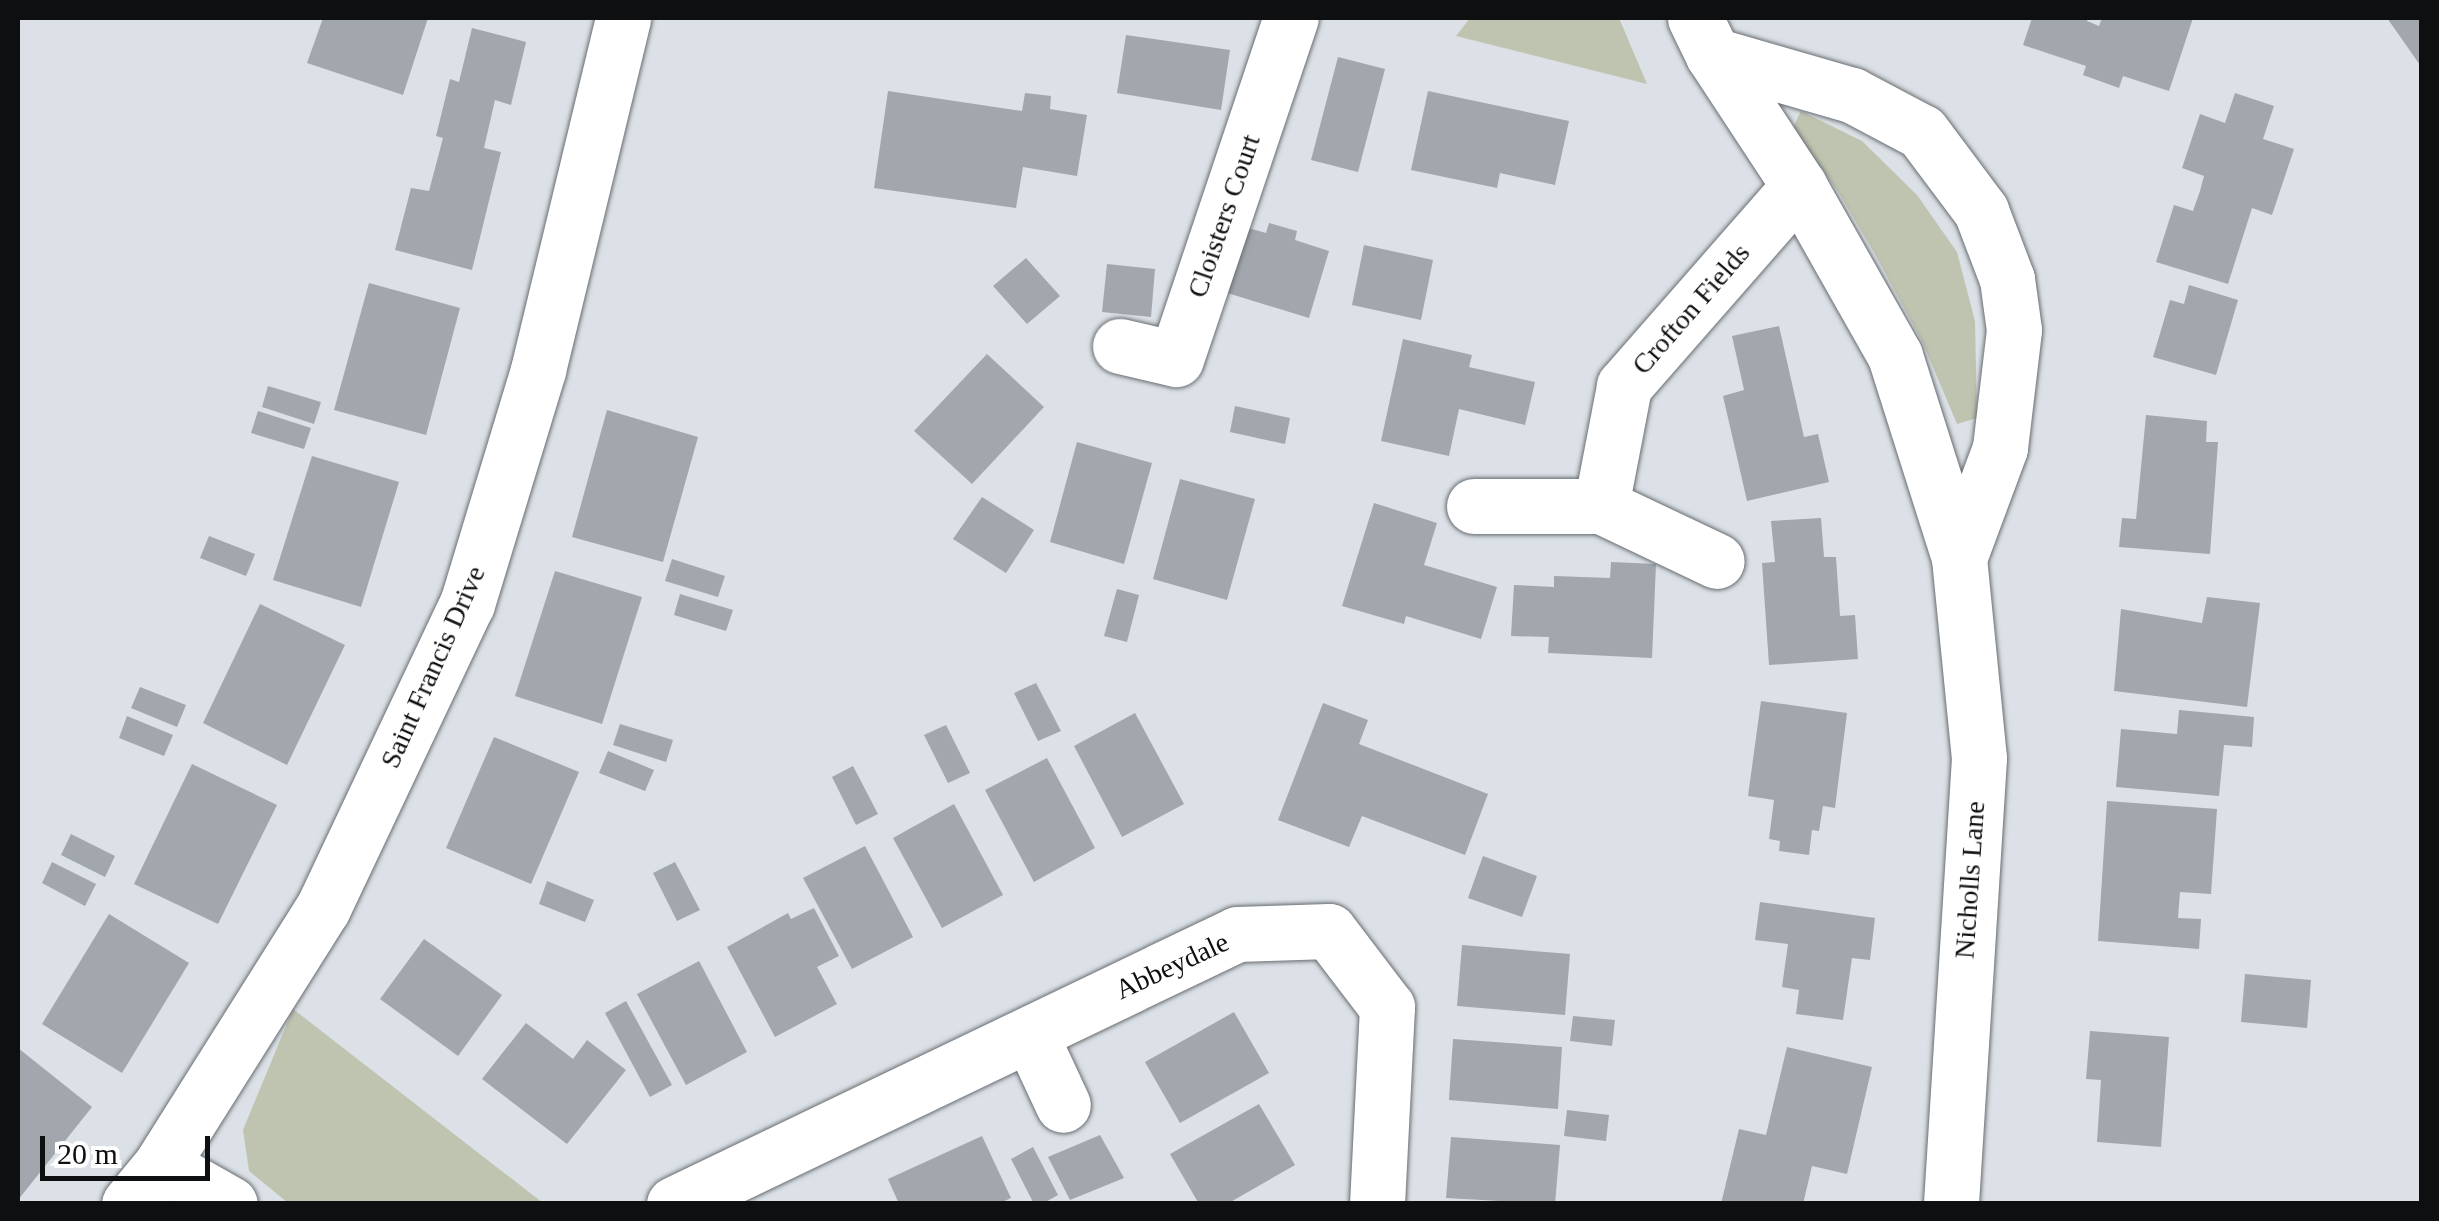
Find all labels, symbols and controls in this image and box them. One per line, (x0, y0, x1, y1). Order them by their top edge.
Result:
street label: Cloisters Court (1180, 130, 1268, 302)
street label: Crofton Fields (1625, 237, 1757, 381)
street label: Saint Francis Drive (373, 561, 493, 773)
street label: Nicholls Lane (1948, 800, 1992, 960)
street label: Abbeydale (1110, 925, 1234, 1007)
scale bar (45, 1116, 215, 1178)
text: 20 m (57, 1137, 118, 1170)

